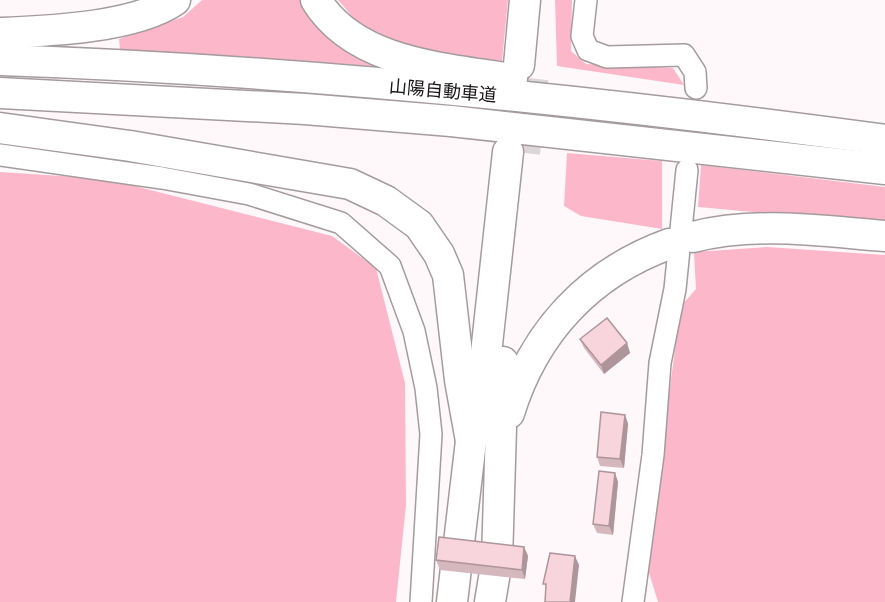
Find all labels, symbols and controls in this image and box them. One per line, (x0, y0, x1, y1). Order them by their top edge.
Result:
street label: 山陽自動車道 (388, 74, 498, 106)

